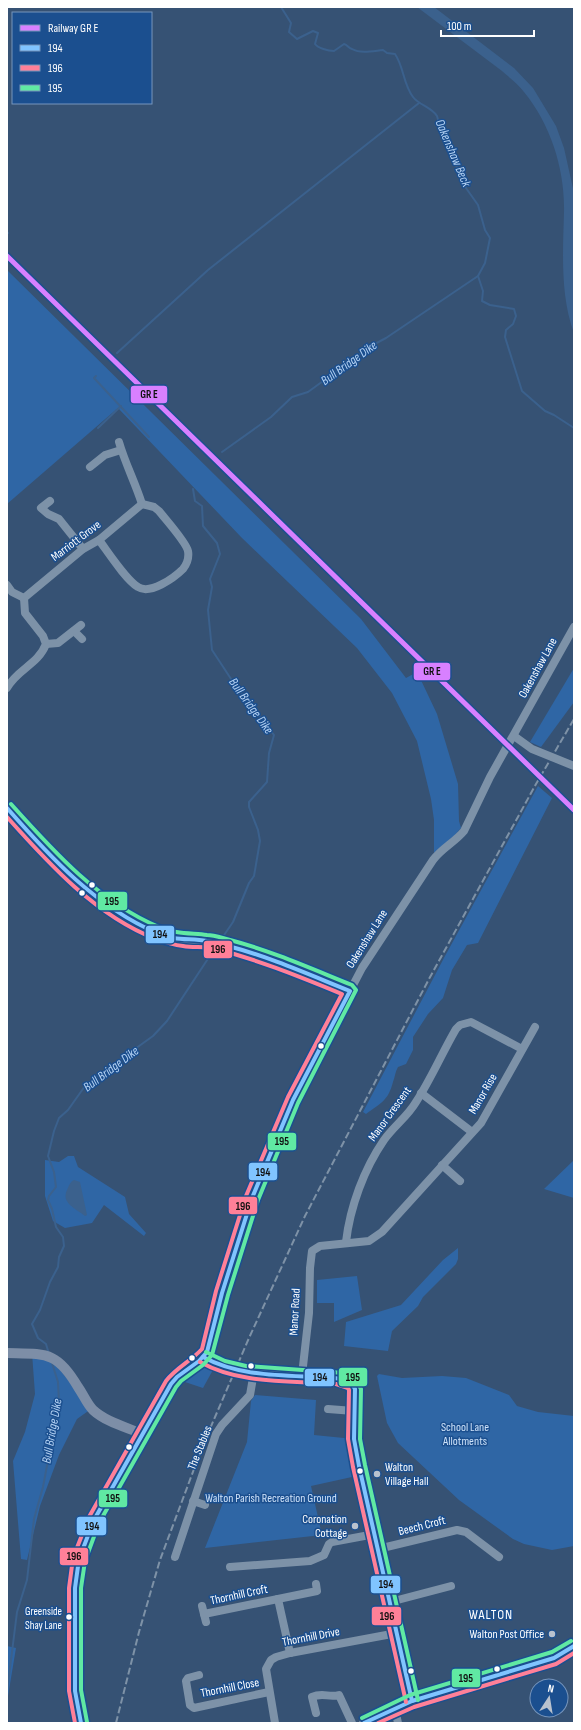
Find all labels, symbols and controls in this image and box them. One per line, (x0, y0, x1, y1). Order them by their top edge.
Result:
legend (12, 12, 152, 104)
scale bar (441, 12, 534, 38)
text: 100 m (447, 19, 472, 34)
text: Railway GR E (48, 21, 99, 36)
text: 194 (48, 41, 63, 56)
text: 196 (48, 61, 63, 76)
text: 195 (48, 81, 63, 96)
water label: Oakenshaw Beck (432, 117, 475, 190)
water label: Bull Bridge Dike (318, 337, 380, 389)
line badge: GR E (130, 385, 168, 404)
text: GR E (140, 388, 158, 401)
street label: Marriott Grove (48, 517, 104, 565)
street label: Oakenshaw Lane (515, 635, 561, 701)
line badge: GR E (413, 662, 451, 681)
text: GR E (423, 665, 441, 678)
water label: Bull Bridge Dike (225, 675, 277, 737)
unlabelled marker (87, 880, 97, 890)
unlabelled marker (77, 888, 87, 898)
line badge: 195 (97, 891, 128, 911)
text: 195 (105, 895, 119, 908)
street label: Oakenshaw Lane (343, 907, 391, 971)
line badge: 194 (145, 925, 175, 944)
text: 194 (153, 928, 167, 941)
line badge: 196 (203, 940, 233, 959)
text: 196 (211, 943, 225, 956)
unlabelled marker (316, 1041, 326, 1051)
water label: Bull Bridge Dike (80, 1043, 142, 1095)
street label: Manor Rise (465, 1071, 501, 1117)
street label: Manor Crescent (365, 1084, 415, 1144)
line badge: 195 (267, 1132, 297, 1151)
text: 195 (275, 1135, 289, 1148)
line badge: 194 (248, 1162, 278, 1181)
text: 194 (256, 1166, 270, 1179)
line badge: 196 (228, 1196, 258, 1215)
text: 196 (236, 1200, 250, 1213)
street label: Manor Road (286, 1288, 304, 1336)
unlabelled marker (187, 1353, 197, 1363)
unlabelled marker (246, 1361, 256, 1371)
line badge: 195 (338, 1367, 368, 1387)
line badge: 194 (304, 1368, 335, 1387)
text: 194 (313, 1371, 327, 1384)
text: 195 (346, 1371, 360, 1384)
water label: Bull Bridge Dike (38, 1397, 66, 1465)
park label: School Lane Allotments (441, 1420, 489, 1449)
street label: The Stables (184, 1424, 216, 1472)
unlabelled marker (124, 1442, 134, 1452)
place label: Walton Village Hall (385, 1460, 428, 1489)
unlabelled marker (355, 1466, 365, 1476)
marker: Walton Village Hall (372, 1469, 382, 1479)
line badge: 195 (98, 1489, 128, 1508)
park label: Walton Parish Recreation Ground (205, 1491, 337, 1506)
text: 195 (106, 1492, 120, 1505)
place label: Coronation Cottage (302, 1512, 347, 1541)
street label: Beech Croft (397, 1513, 447, 1539)
line badge: 194 (76, 1516, 107, 1536)
text: 194 (85, 1520, 99, 1533)
marker: Coronation Cottage (350, 1521, 360, 1531)
line badge: 196 (59, 1547, 89, 1566)
text: 196 (67, 1550, 81, 1563)
line badge: 194 (370, 1575, 401, 1594)
text: 194 (379, 1578, 393, 1591)
street label: Thornhill Croft (209, 1582, 269, 1608)
place label: Greenside Shay Lane (25, 1605, 62, 1632)
line badge: 196 (371, 1606, 402, 1626)
district label: WALTON (469, 1606, 513, 1623)
text: 196 (380, 1610, 394, 1623)
marker: Greenside Shay Lane (64, 1612, 74, 1622)
street label: Thornhill Drive (281, 1624, 341, 1650)
place label: Walton Post Office (470, 1627, 544, 1642)
marker: Walton Post Office (547, 1629, 557, 1639)
unlabelled marker (492, 1664, 502, 1674)
unlabelled marker (406, 1666, 416, 1676)
line badge: 195 (451, 1668, 481, 1688)
text: 195 (459, 1672, 473, 1685)
street label: Thornhill Close (199, 1675, 261, 1701)
north arrow (529, 1678, 569, 1718)
text: N (547, 1682, 555, 1696)

